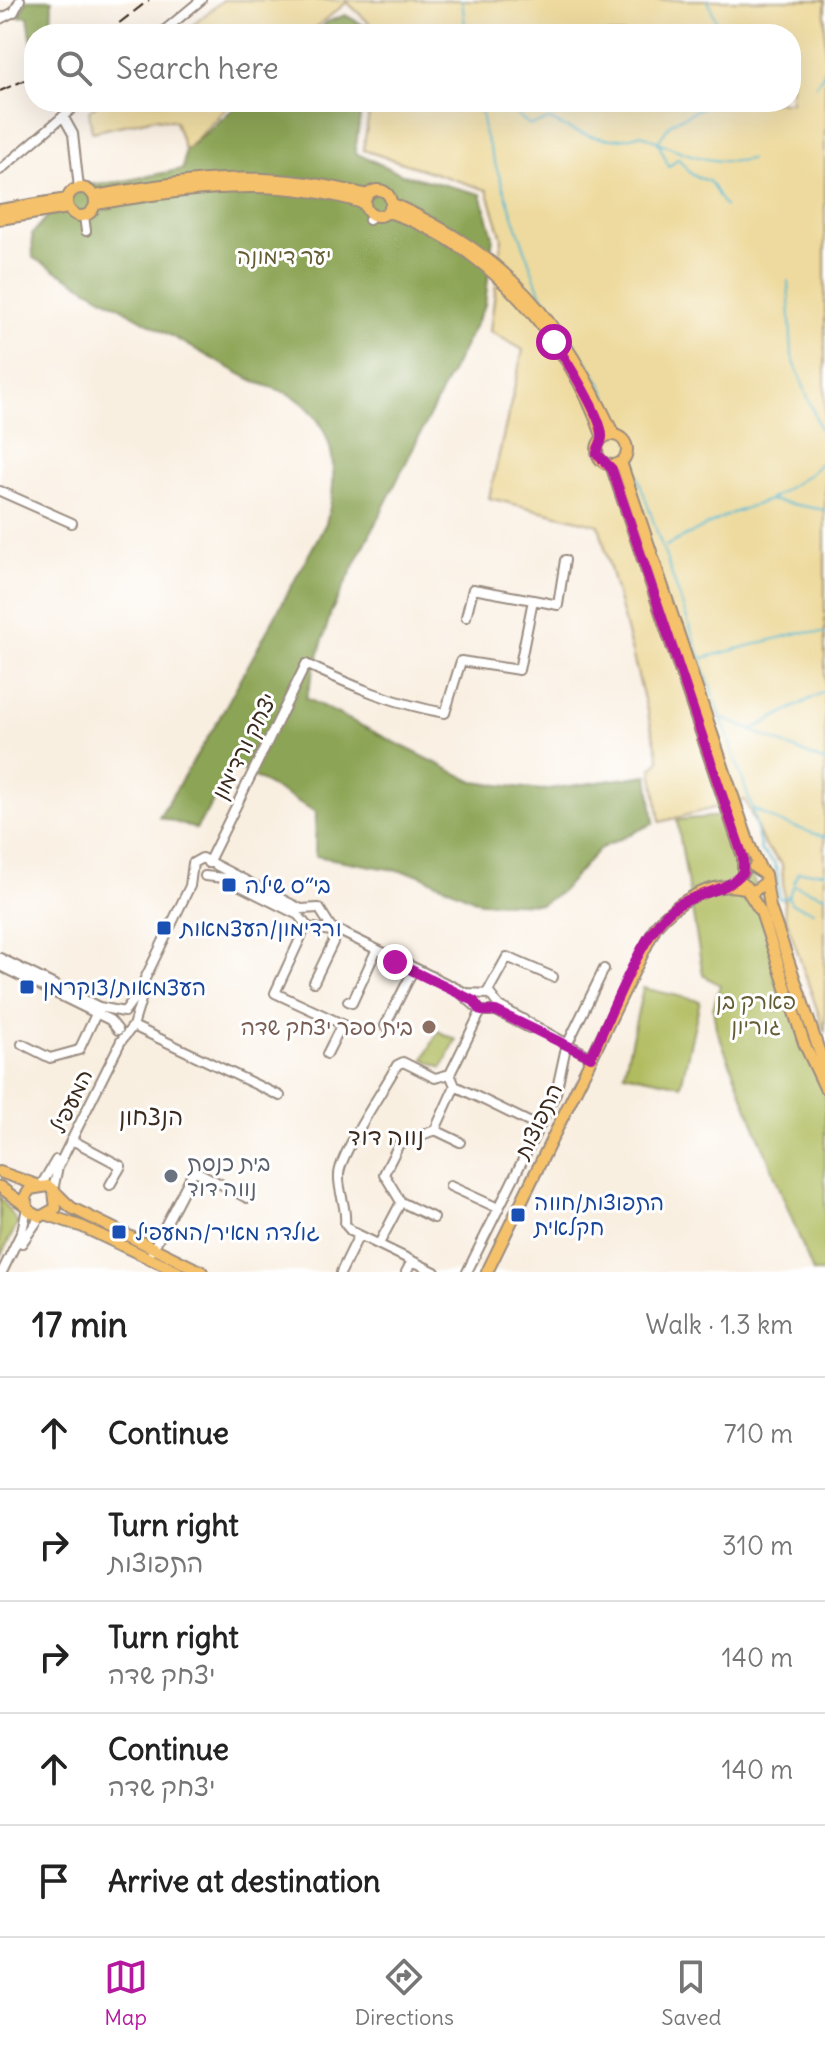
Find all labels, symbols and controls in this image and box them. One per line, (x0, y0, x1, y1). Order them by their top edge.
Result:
search box (24, 24, 801, 112)
icon: search (52, 46, 96, 90)
text: Search here (116, 49, 279, 87)
park label: יער דימונה (237, 242, 331, 270)
route start (536, 324, 572, 360)
street label: יצחק ורדימון (205, 688, 283, 804)
place label: בי״ס שילה (245, 871, 331, 899)
marker: בי״ס שילה (220, 876, 238, 894)
place label: ורדימון/העצמאות (178, 914, 342, 942)
marker: ורדימון/העצמאות (155, 919, 173, 937)
route end (377, 944, 413, 980)
place label: העצמאות/צוקרמן (43, 973, 206, 1001)
marker: העצמאות/צוקרמן (18, 978, 36, 996)
park label: פארק בן גוריון (716, 987, 796, 1040)
place label: בית ספר יצחק שדה (241, 1013, 413, 1041)
marker: בית ספר יצחק שדה (420, 1018, 438, 1036)
street label: המעפיל (43, 1064, 99, 1138)
street label: התפוצות (507, 1079, 568, 1165)
district label: הנצחון (119, 1101, 183, 1131)
district label: נווה דוד (348, 1121, 424, 1151)
place label: בית כנסת נווה דוד (187, 1149, 271, 1202)
marker: בית כנסת נווה דוד (162, 1167, 180, 1185)
place label: התפוצות/חווה חקלאית (533, 1188, 664, 1241)
marker: התפוצות/חווה חקלאית (509, 1206, 527, 1224)
place label: גולדה מאיר/המעפיל (135, 1218, 320, 1246)
marker: גולדה מאיר/המעפיל (110, 1223, 128, 1241)
text: 17 min (32, 1303, 127, 1346)
text: Walk · 1.3 km (645, 1308, 793, 1341)
icon: ahead (32, 1411, 76, 1455)
text: Continue (108, 1414, 229, 1452)
text: 710 m (724, 1417, 793, 1450)
text: Turn right (108, 1506, 239, 1544)
icon: right (32, 1523, 76, 1567)
text: 310 m (722, 1529, 793, 1562)
text: התפוצות (108, 1546, 204, 1579)
text: Turn right (108, 1618, 239, 1656)
icon: right (32, 1635, 76, 1679)
text: 140 m (722, 1641, 793, 1674)
text: יצחק שדה (108, 1658, 215, 1691)
text: Continue (108, 1730, 229, 1768)
icon: ahead (32, 1747, 76, 1791)
text: 140 m (722, 1753, 793, 1786)
text: יצחק שדה (108, 1770, 215, 1803)
icon: arrive (32, 1859, 76, 1903)
text: Arrive at destination (108, 1862, 380, 1900)
tab: Map (104, 1955, 148, 2031)
tab: Directions (355, 1955, 454, 2031)
tab: Saved (661, 1955, 721, 2031)

